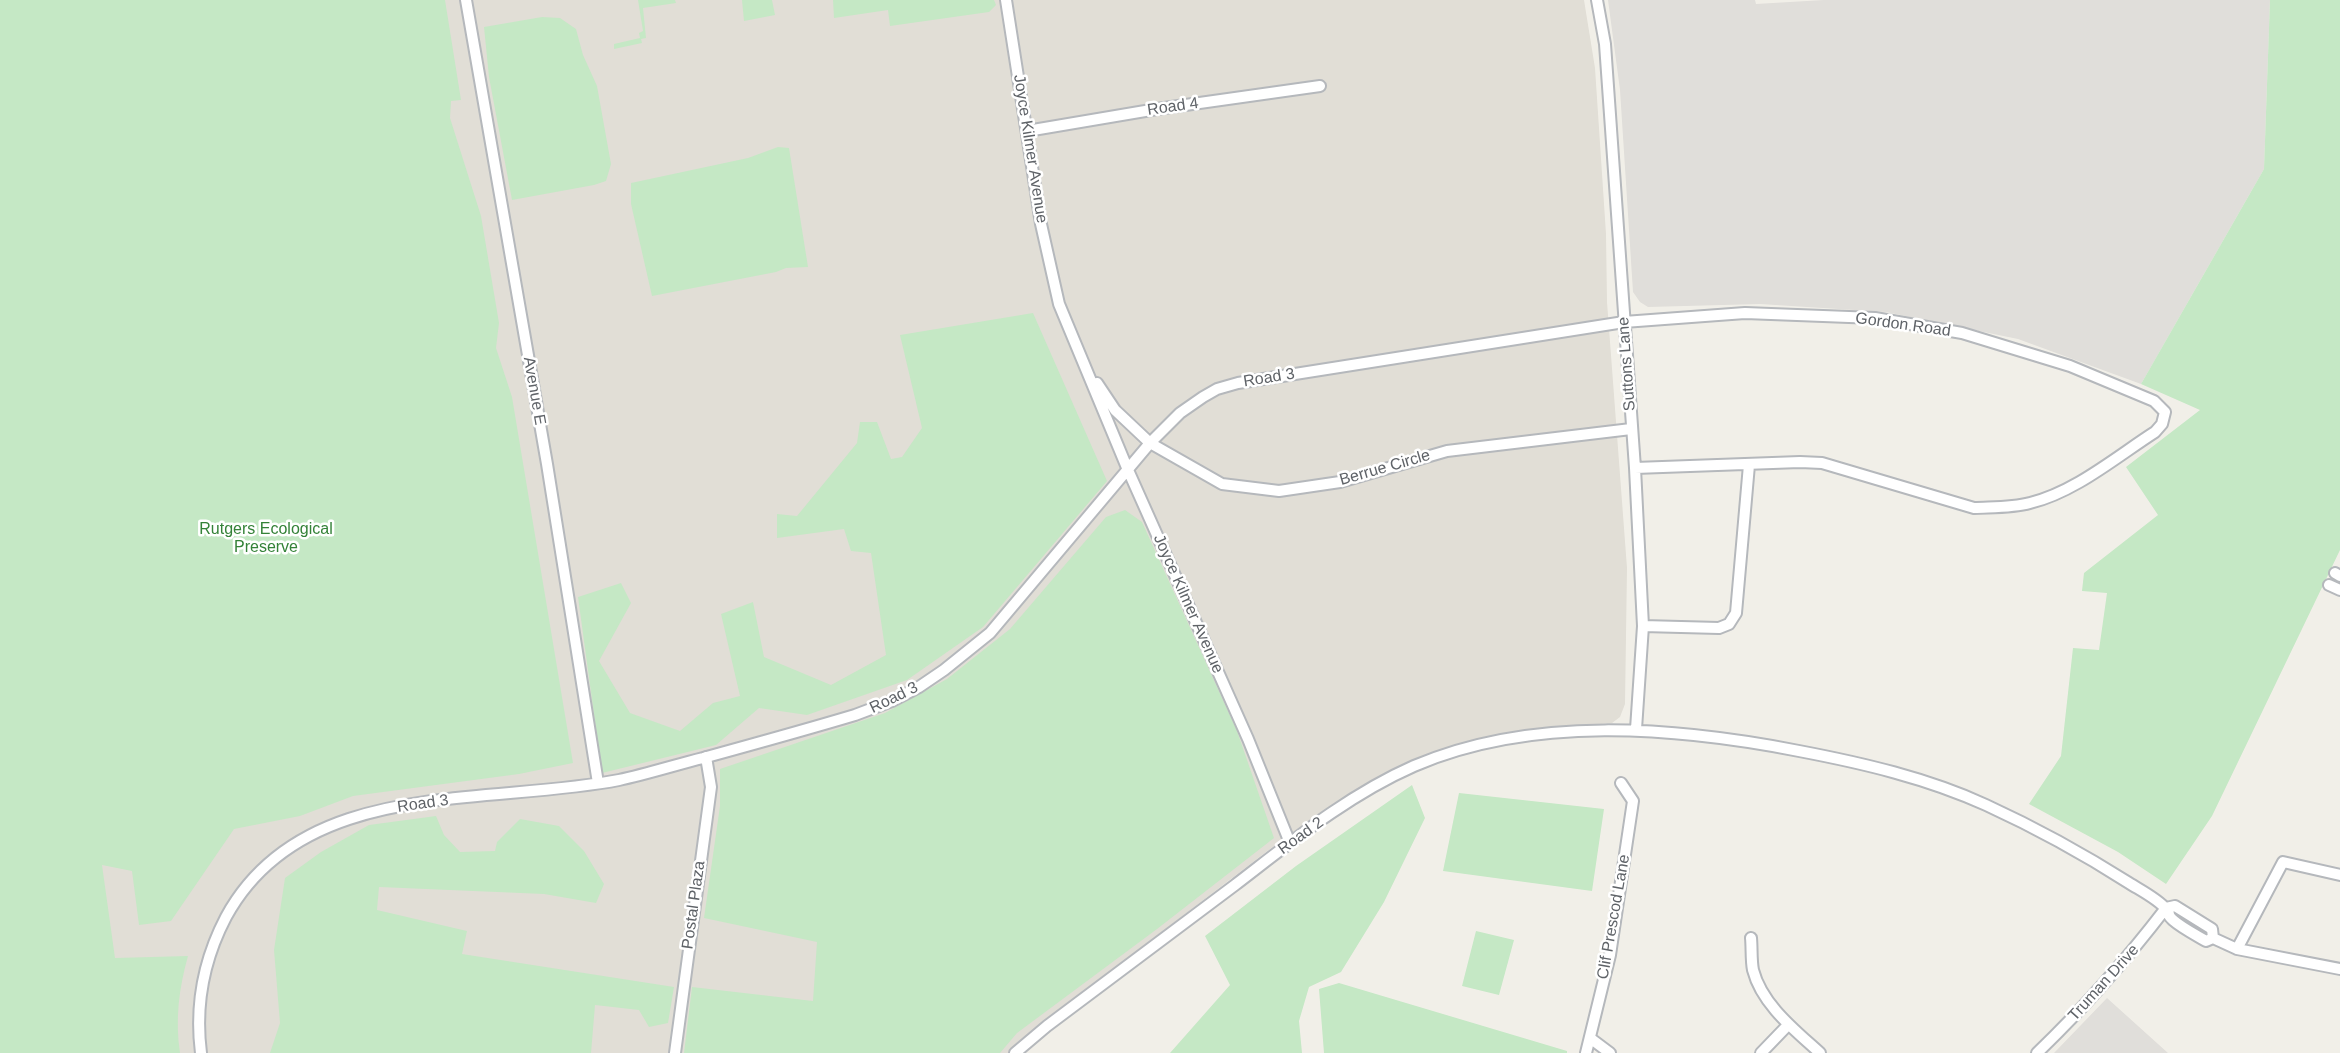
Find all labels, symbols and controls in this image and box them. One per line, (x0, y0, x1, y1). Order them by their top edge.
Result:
street label: Joyce Kilmer Avenue (1009, 73, 1051, 225)
street label: Road 4 (1146, 94, 1200, 120)
street label: Gordon Road (1854, 309, 1952, 341)
street label: Suttons Lane (1614, 316, 1640, 412)
street label: Avenue E (519, 355, 549, 427)
street label: Road 3 (1242, 364, 1296, 392)
street label: Berrue Circle (1337, 446, 1433, 490)
park label: Rutgers Ecological Preserve (199, 520, 333, 558)
street label: Joyce Kilmer Avenue (1149, 532, 1227, 676)
street label: Road 3 (867, 678, 921, 718)
street label: Road 3 (396, 791, 450, 817)
street label: Road 2 (1274, 813, 1328, 859)
street label: Clif Prescod Lane (1594, 853, 1634, 981)
street label: Postal Plaza (678, 860, 710, 950)
street label: Truman Drive (2065, 941, 2143, 1025)

